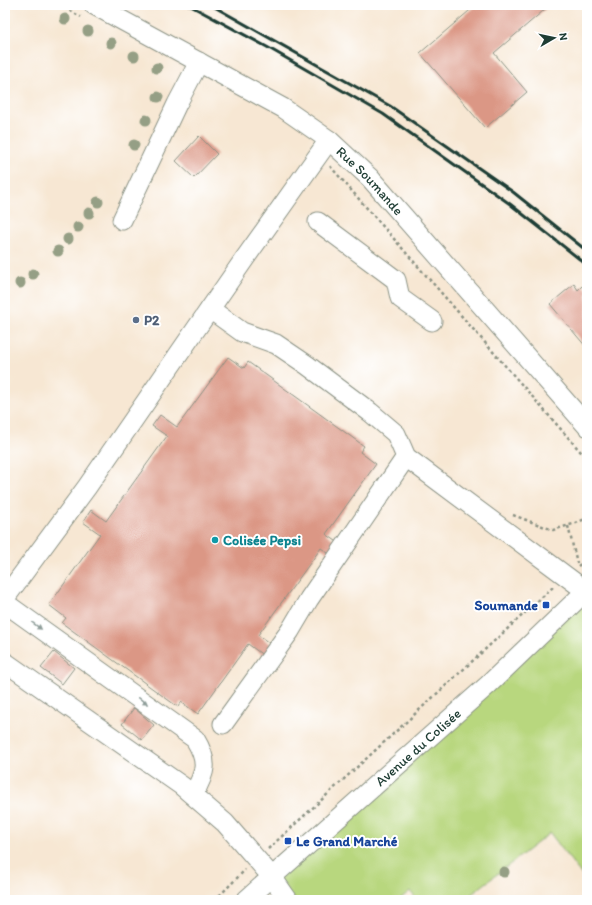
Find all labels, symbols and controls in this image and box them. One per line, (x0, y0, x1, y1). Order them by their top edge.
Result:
north arrow (534, 18, 574, 58)
text: N (556, 32, 570, 41)
street label: Rue Soumande (332, 143, 407, 219)
place label: P2 (144, 312, 160, 329)
marker: P2 (131, 315, 141, 325)
place label: Colisée Pepsi (223, 532, 301, 549)
marker: Colisée Pepsi (210, 535, 220, 545)
place label: Soumande (475, 597, 538, 614)
marker: Soumande (541, 600, 551, 610)
one-way arrow (31, 622, 42, 630)
one-way arrow (137, 697, 148, 705)
street label: Avenue du Colisée (372, 705, 465, 790)
place label: Le Grand Marché (296, 833, 398, 850)
marker: Le Grand Marché (283, 836, 293, 846)

